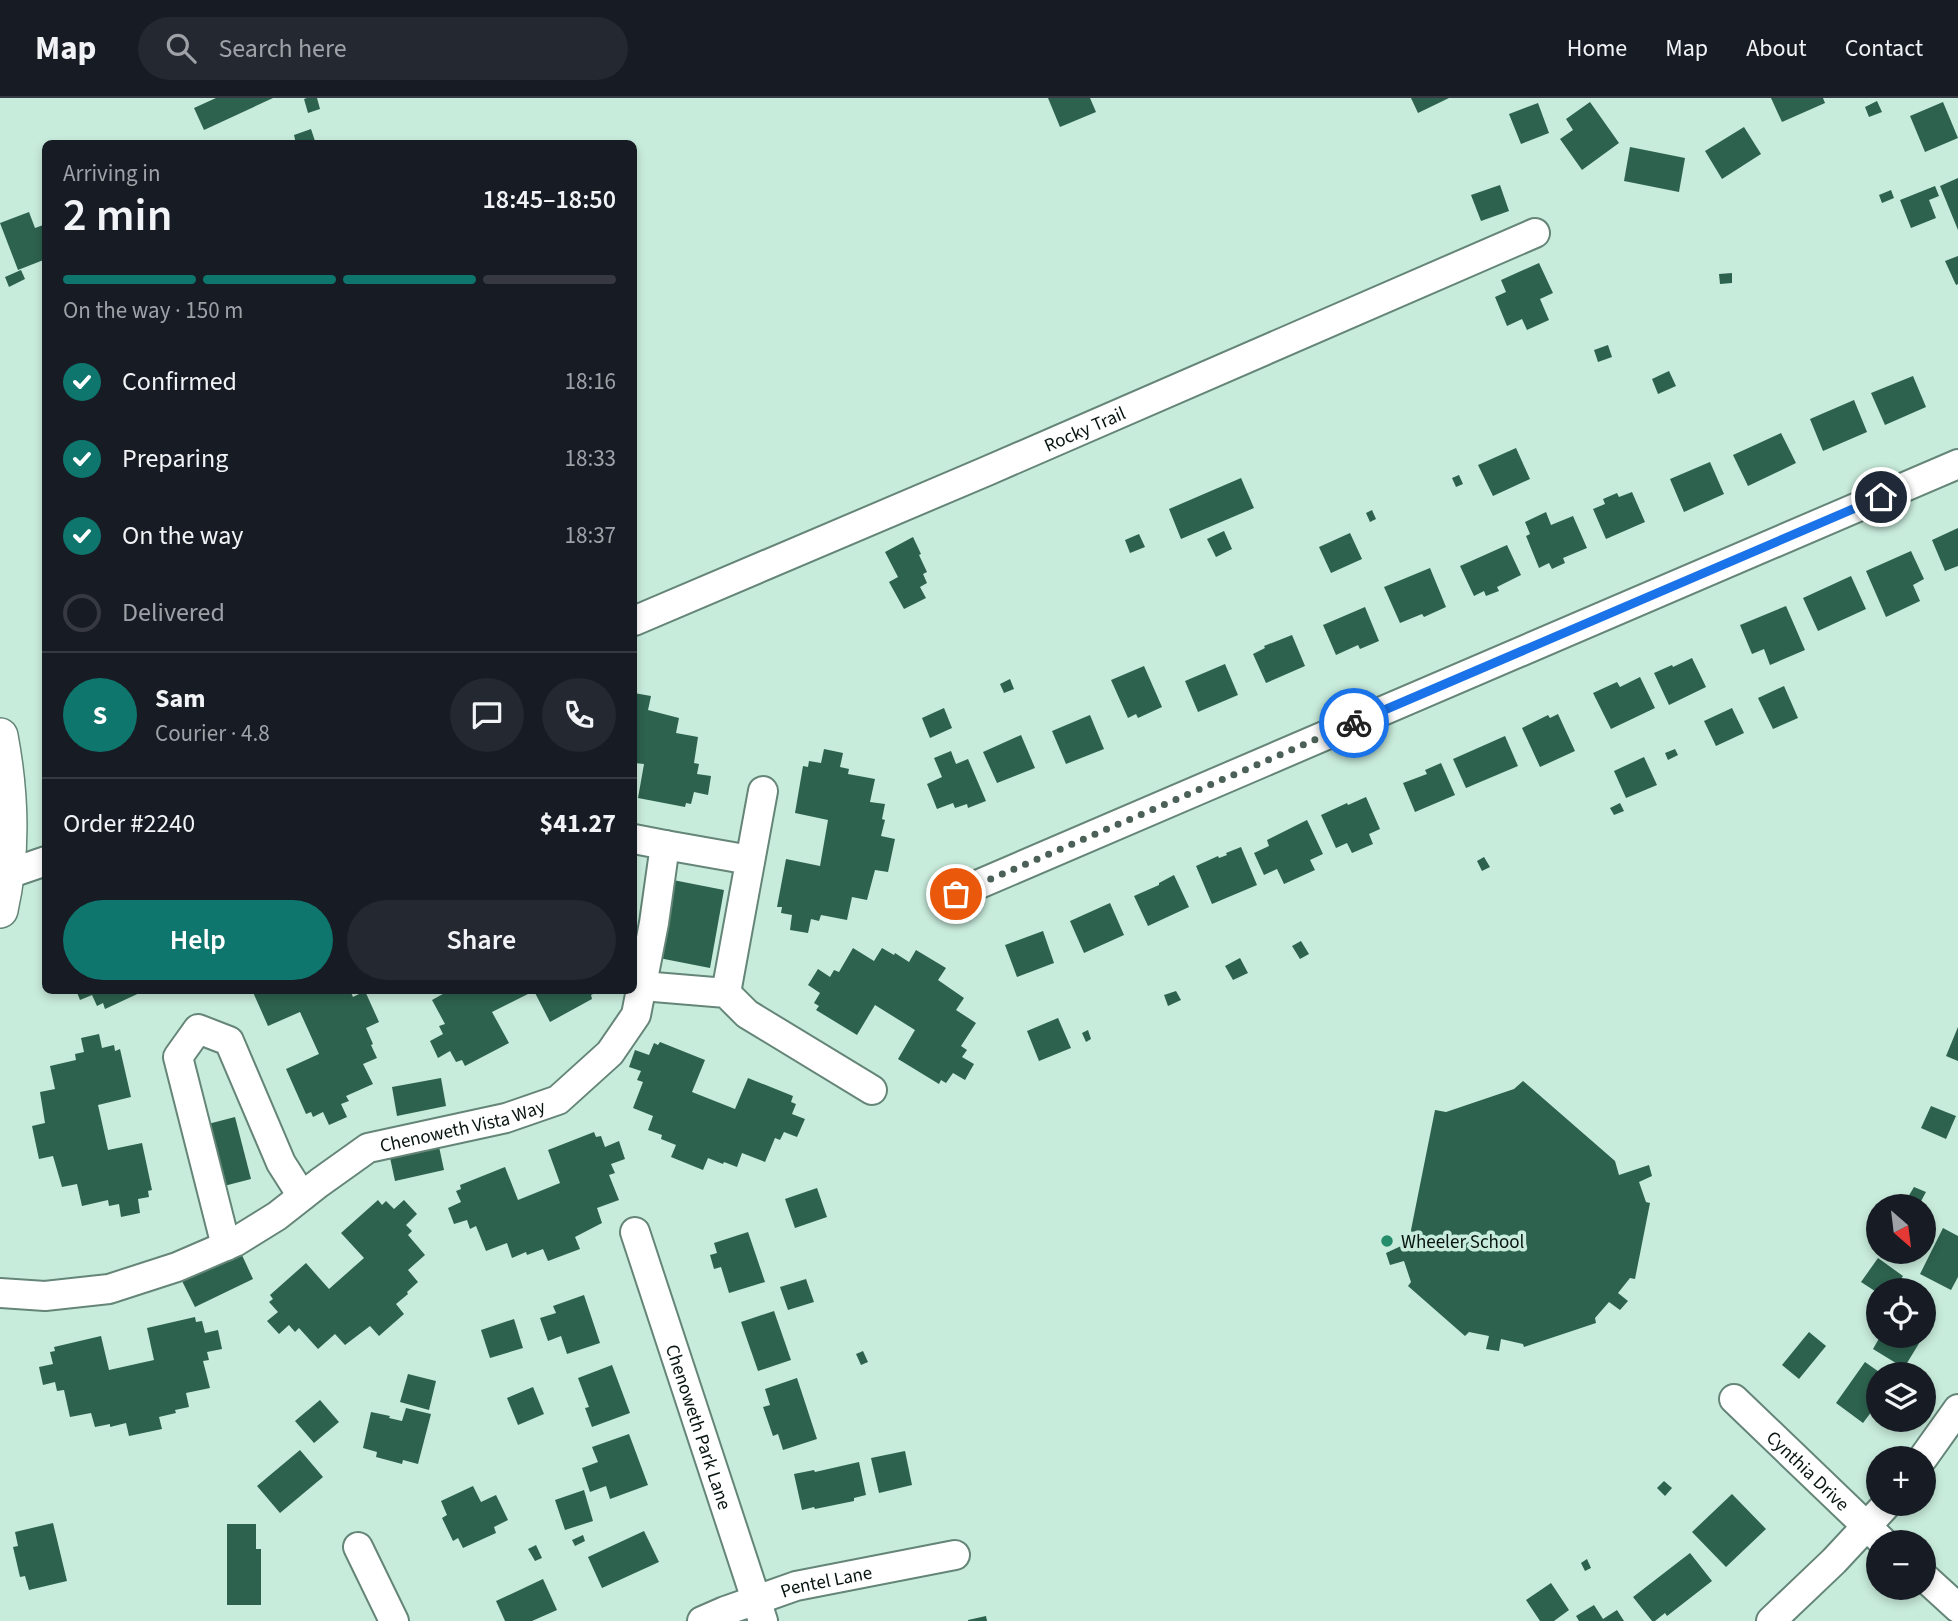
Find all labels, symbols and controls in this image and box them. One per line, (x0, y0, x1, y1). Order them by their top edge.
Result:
search box (138, 17, 628, 80)
text: Map (35, 25, 96, 72)
icon: search (162, 29, 200, 67)
text: Search here (218, 30, 347, 67)
text: Home (1567, 31, 1627, 66)
text: Map (1665, 31, 1708, 66)
text: About (1746, 31, 1807, 66)
text: Contact (1845, 31, 1923, 66)
text: Arriving in (63, 157, 161, 190)
text: 18:45–18:50 (483, 181, 616, 218)
text: 2 min (63, 183, 172, 248)
text: On the way · 150 m (63, 294, 243, 327)
icon: check (63, 363, 101, 401)
text: Confirmed (122, 363, 237, 400)
text: 18:16 (565, 365, 616, 398)
street label: Rocky Trail (1040, 400, 1130, 460)
icon: check (63, 440, 101, 478)
text: Preparing (122, 440, 228, 477)
text: 18:33 (565, 442, 616, 475)
pin (1851, 467, 1911, 527)
icon: home (1862, 478, 1900, 516)
icon: check (63, 517, 101, 555)
text: On the way (122, 517, 243, 554)
text: 18:37 (565, 519, 616, 552)
text: Delivered (122, 594, 225, 631)
button: chat (450, 678, 524, 752)
button: phone (542, 678, 616, 752)
text: Sam (155, 680, 205, 717)
courier (1319, 688, 1389, 758)
text: S (93, 697, 107, 734)
icon: bike (1335, 704, 1373, 742)
text: Courier · 4.8 (155, 717, 270, 750)
text: Order #2240 (63, 805, 195, 842)
text: $41.27 (540, 805, 616, 842)
pin (926, 864, 986, 924)
icon: bag (937, 875, 975, 913)
button: Help (63, 900, 333, 980)
button: Share (347, 900, 616, 980)
street label: Chenoweth Vista Way (377, 1093, 549, 1160)
north arrow (1866, 1194, 1936, 1264)
map controls (1866, 1194, 1936, 1600)
place label: Wheeler School (1401, 1229, 1525, 1256)
marker: Wheeler School (1379, 1233, 1395, 1249)
button: locate (1866, 1278, 1936, 1348)
street label: Chenoweth Park Lane (658, 1341, 737, 1513)
button: layers (1866, 1362, 1936, 1432)
street label: Cynthia Drive (1760, 1425, 1855, 1518)
button: + (1866, 1446, 1936, 1516)
button: − (1866, 1530, 1936, 1600)
street label: Pentel Lane (777, 1559, 875, 1605)

